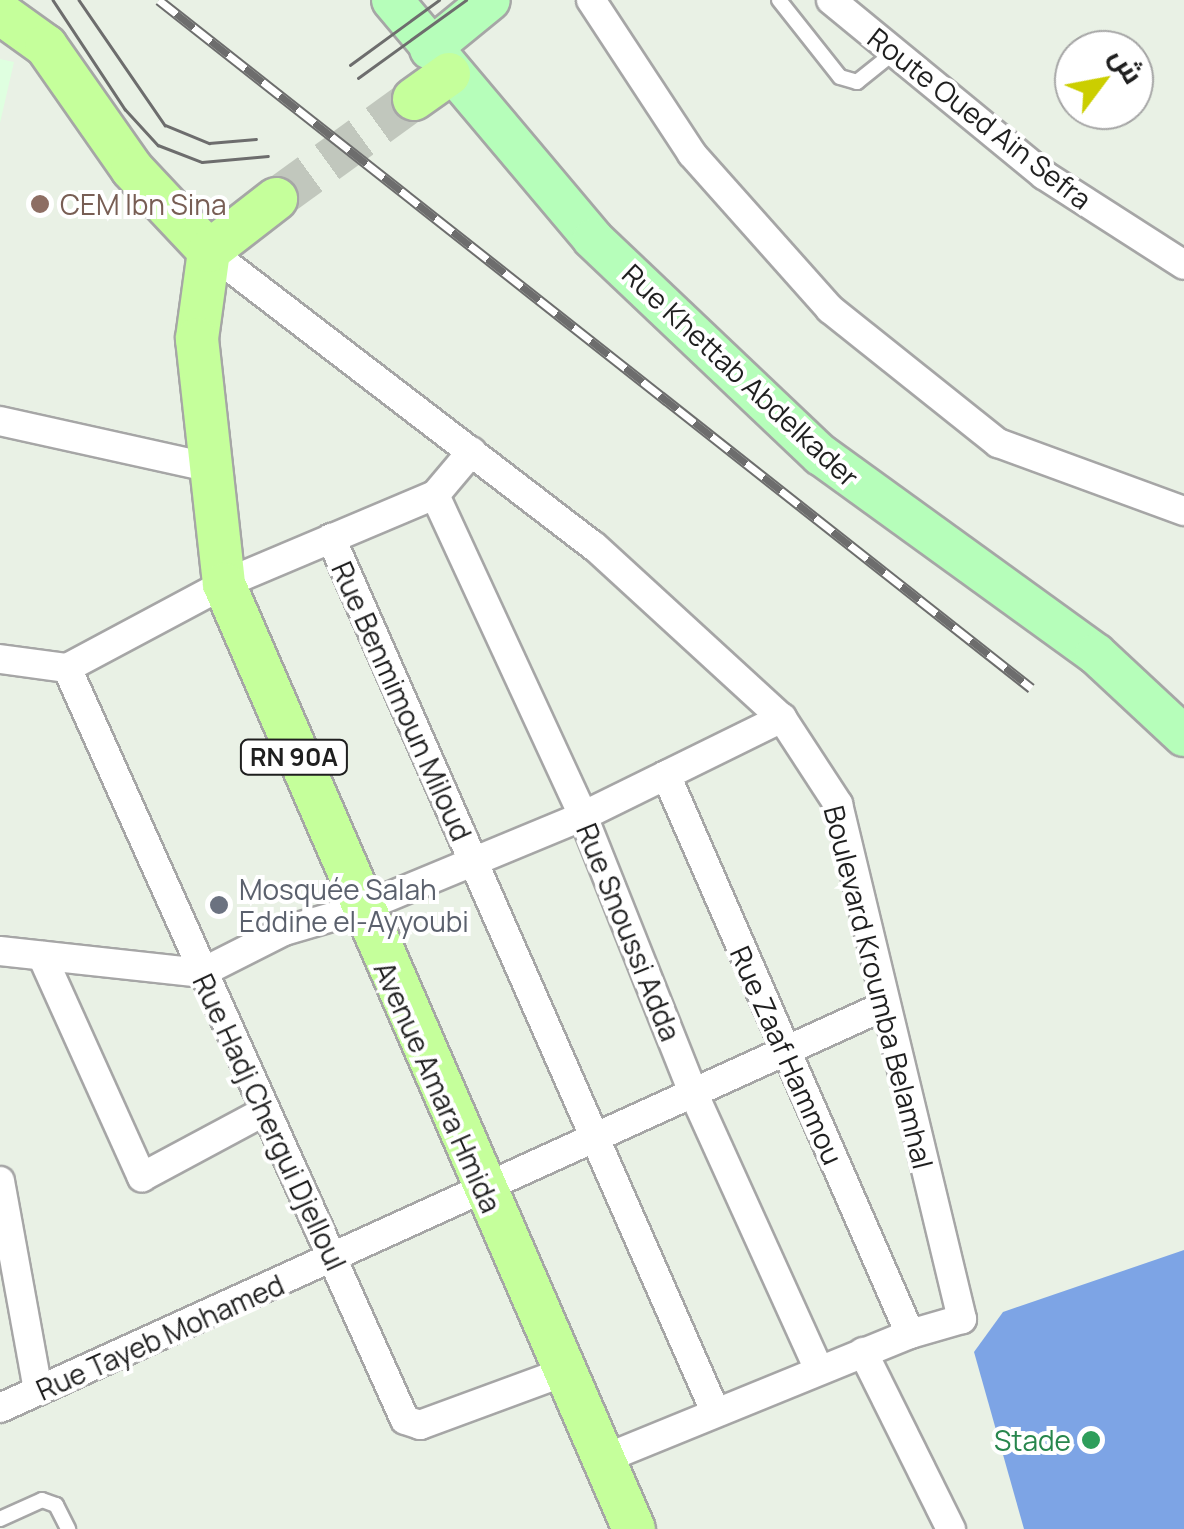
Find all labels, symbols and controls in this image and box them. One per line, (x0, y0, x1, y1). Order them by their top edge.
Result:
street label: Route Oued Ain Sefra (862, 20, 1098, 216)
north arrow (1054, 30, 1154, 130)
text: ش (1102, 40, 1153, 90)
place label: CEM Ibn Sina (60, 187, 226, 221)
marker: CEM Ibn Sina (29, 193, 51, 215)
street label: Rue Khettab Abdelkader (616, 257, 866, 493)
street label: Rue Benmimoun Miloud (325, 556, 479, 846)
road number: RN 90A (239, 737, 349, 777)
street label: Boulevard Kroumba Belamhal (818, 802, 940, 1172)
street label: Rue Snoussi Adda (570, 818, 688, 1046)
place label: Mosquée Salah Eddine el-Ayyoubi (239, 872, 469, 938)
marker: Mosquée Salah Eddine el-Ayyoubi (208, 894, 230, 916)
street label: Rue Zaaf Hammou (724, 941, 850, 1169)
street label: Avenue Amara Hmida (368, 956, 508, 1218)
street label: Rue Hadj Chergui Djelloul (187, 968, 353, 1276)
street label: Rue Tayeb Mohamed (31, 1267, 289, 1407)
place label: Stade (994, 1423, 1071, 1457)
marker: Stade (1080, 1429, 1102, 1451)

